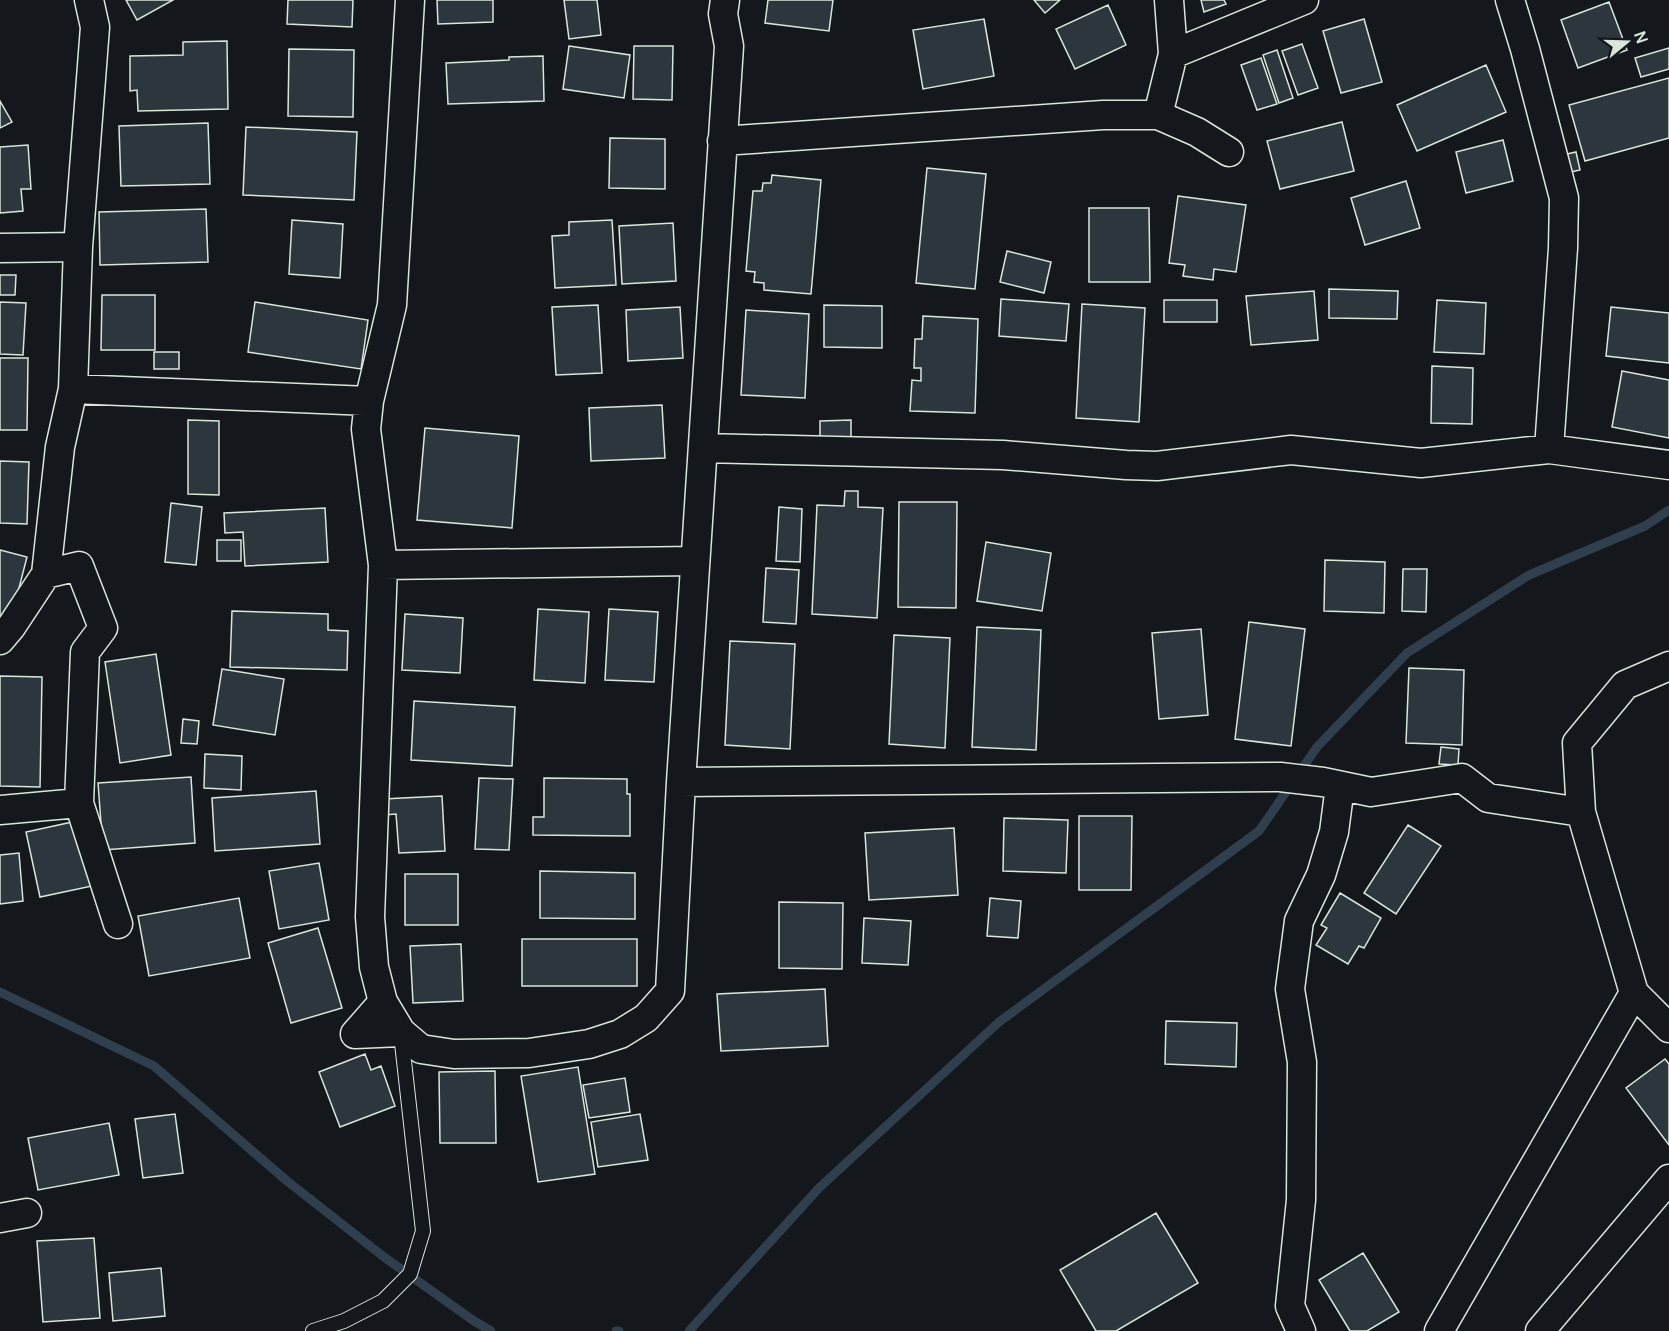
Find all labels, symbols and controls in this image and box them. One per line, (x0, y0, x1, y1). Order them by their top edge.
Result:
north arrow (1597, 12, 1657, 72)
text: N (1629, 28, 1653, 46)

